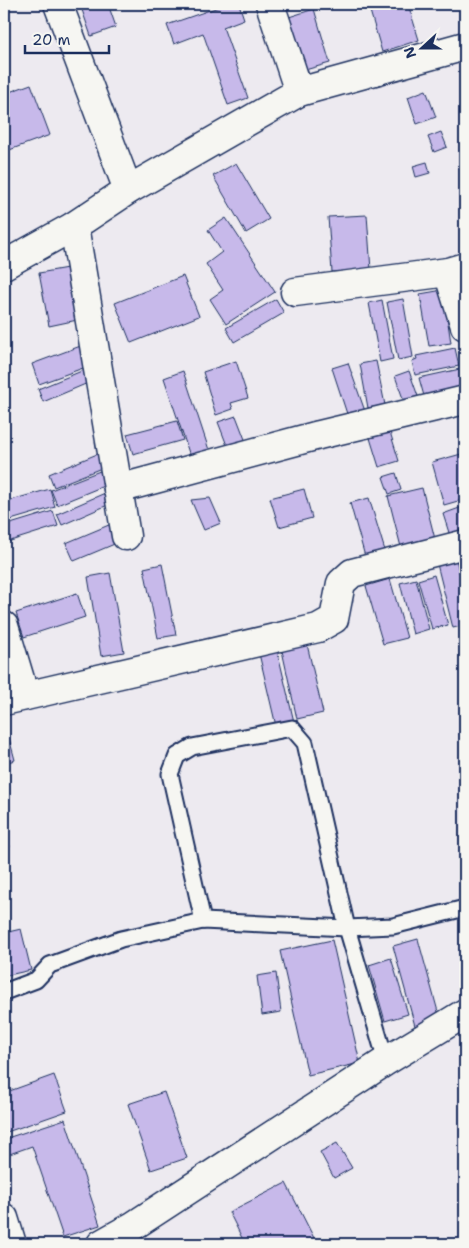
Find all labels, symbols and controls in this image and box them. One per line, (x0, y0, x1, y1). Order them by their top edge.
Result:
scale bar (25, 22, 109, 54)
north arrow (396, 22, 446, 72)
text: 20 m (32, 30, 71, 50)
text: N (399, 44, 420, 61)

